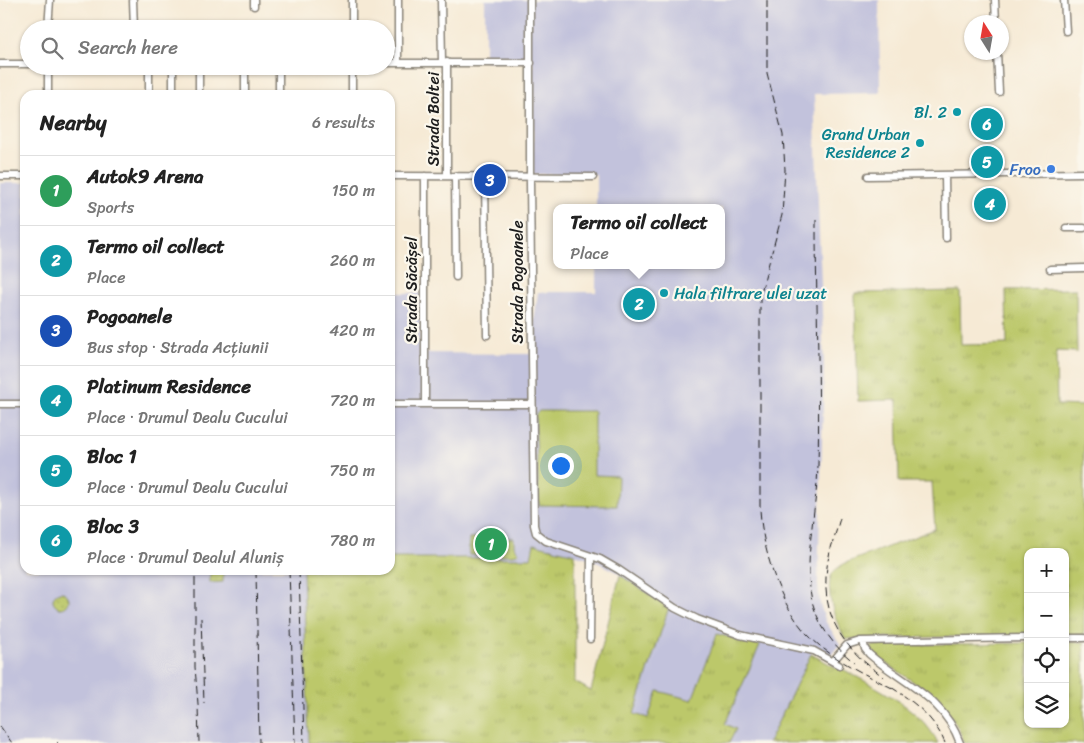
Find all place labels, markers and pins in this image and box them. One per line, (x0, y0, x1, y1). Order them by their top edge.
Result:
place label: Bl. 2 (914, 98, 947, 127)
pin: 6 (971, 105, 1003, 143)
marker: Bl. 2 (951, 106, 963, 118)
place label: Grand Urban Residence 2 (822, 120, 910, 167)
marker: Grand Urban Residence 2 (914, 137, 926, 149)
pin: 5 (971, 143, 1003, 181)
place label: Froo (1009, 155, 1041, 184)
pin: 3 (474, 161, 506, 199)
marker: Froo (1045, 163, 1057, 175)
pin: 4 (974, 185, 1006, 223)
place label: Hala filtrare ulei uzat (674, 279, 827, 308)
pin: 2 (623, 285, 655, 323)
marker: Hala filtrare ulei uzat (658, 287, 670, 299)
pin: 1 (475, 525, 507, 563)

